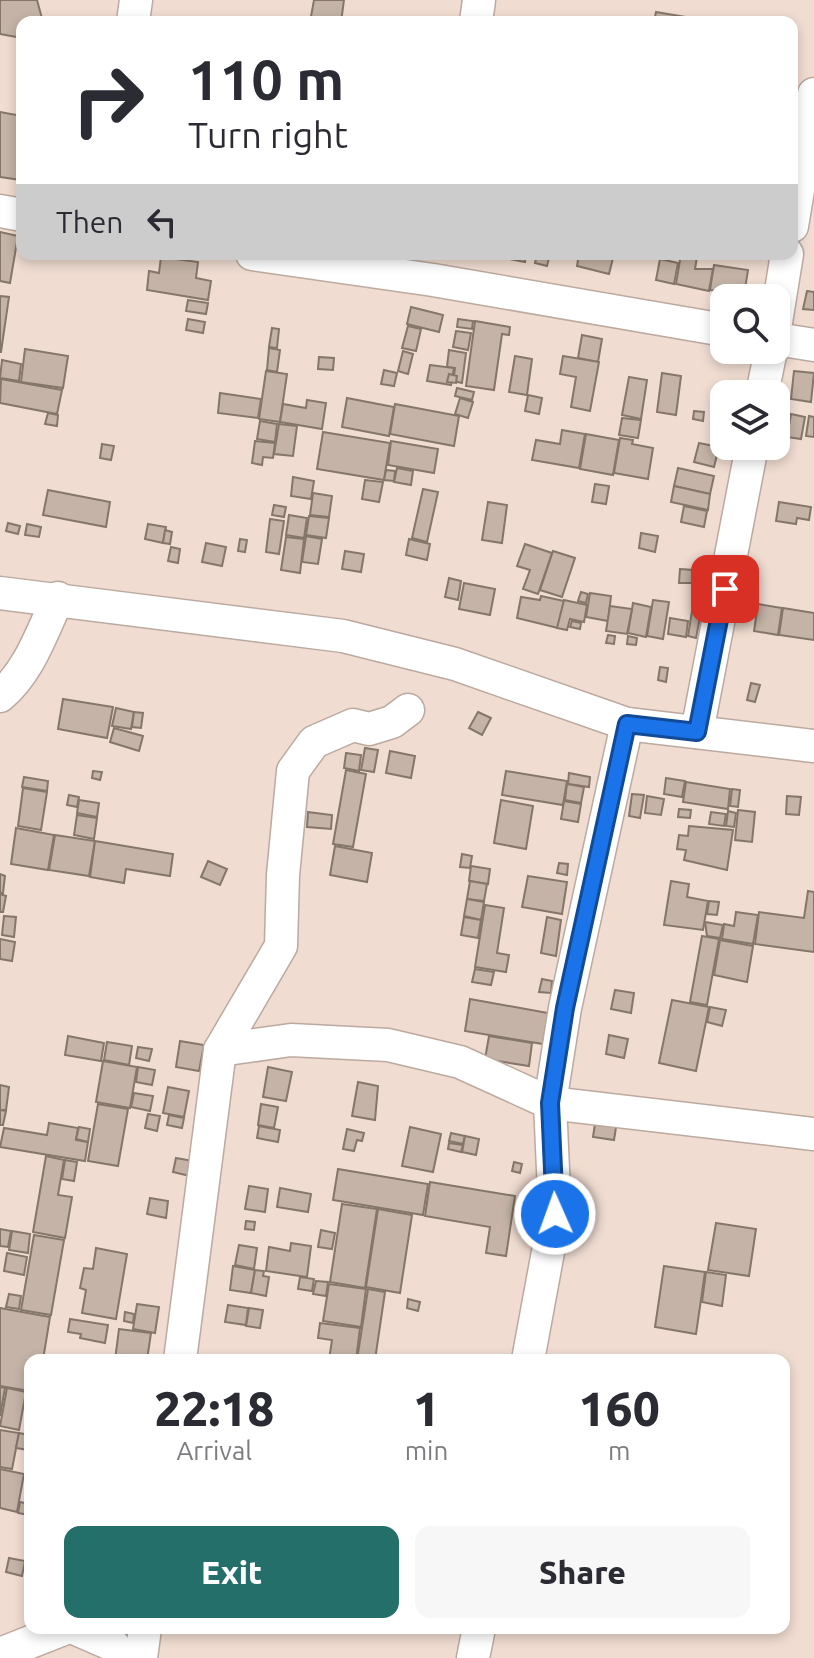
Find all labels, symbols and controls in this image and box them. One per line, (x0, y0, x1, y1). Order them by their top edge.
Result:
icon: right (56, 48, 160, 152)
text: 110 m (188, 48, 344, 111)
text: Turn right (188, 114, 348, 155)
icon: left (140, 200, 184, 244)
text: Then (56, 205, 124, 239)
map controls (710, 284, 790, 460)
button: search (710, 284, 790, 364)
button: layers (710, 380, 790, 460)
pin (691, 555, 759, 623)
icon: arrive (703, 567, 747, 611)
position arrow (513, 1172, 597, 1256)
text: 22:18 (154, 1381, 274, 1435)
text: 1 (413, 1381, 440, 1435)
text: 160 (579, 1381, 660, 1435)
text: Arrival (176, 1436, 252, 1465)
text: min (405, 1436, 448, 1465)
text: m (608, 1436, 630, 1465)
button: Exit (64, 1526, 399, 1618)
button: Share (415, 1526, 750, 1618)

